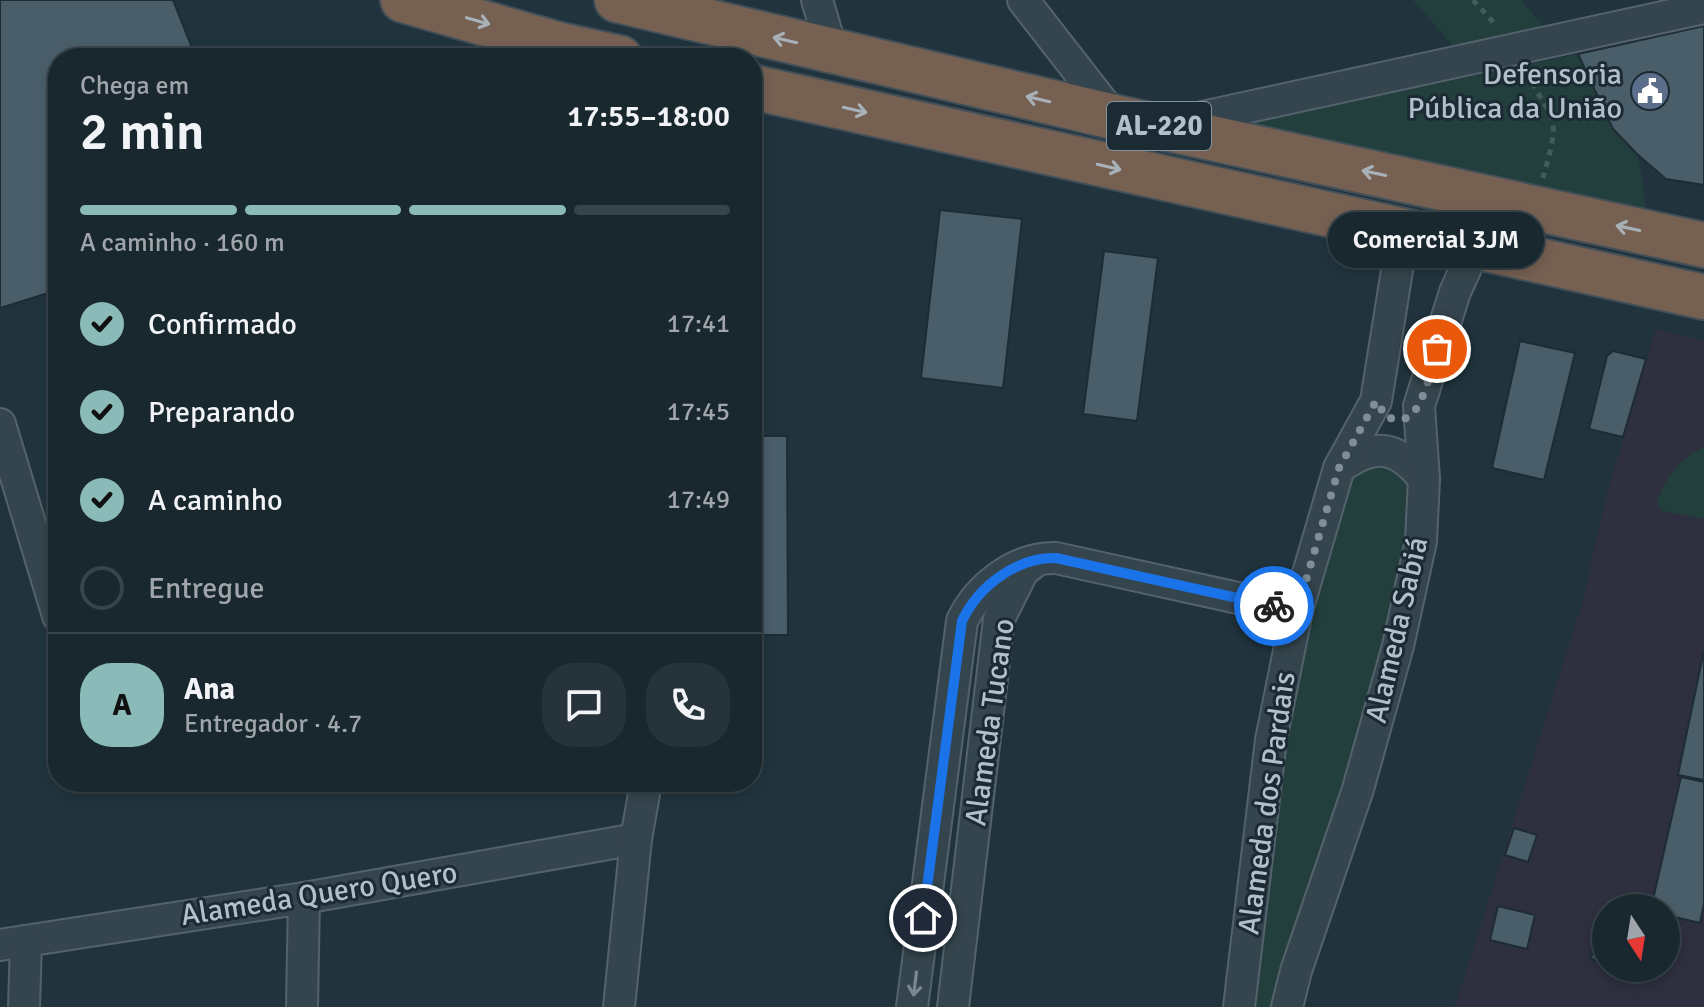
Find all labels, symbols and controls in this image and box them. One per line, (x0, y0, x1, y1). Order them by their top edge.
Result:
one-way arrow (464, 14, 490, 29)
one-way arrow (772, 32, 798, 47)
place label: Defensoria Pública da União (1407, 56, 1622, 127)
text: Chega em (80, 70, 189, 102)
public building icon: Defensoria Pública da União (1629, 70, 1671, 112)
one-way arrow (1025, 91, 1051, 106)
text: 17:55–18:00 (567, 98, 730, 135)
text: 2 min (80, 100, 205, 164)
road number: AL-220 (1107, 102, 1211, 150)
one-way arrow (842, 103, 868, 118)
one-way arrow (1096, 160, 1122, 175)
one-way arrow (1361, 165, 1387, 180)
callout: Comercial 3JM (1329, 213, 1545, 269)
one-way arrow (1615, 220, 1641, 235)
text: Comercial 3JM (1353, 224, 1519, 256)
text: A caminho · 160 m (80, 227, 285, 259)
icon: check (80, 302, 124, 346)
text: Confirmado (148, 306, 297, 343)
text: 17:41 (667, 308, 730, 340)
pin (1403, 315, 1471, 383)
icon: bag (1415, 327, 1459, 371)
icon: check (80, 390, 124, 434)
text: Preparando (148, 394, 295, 431)
text: 17:45 (667, 396, 730, 428)
icon: check (80, 478, 124, 522)
text: A caminho (148, 482, 283, 519)
text: 17:49 (667, 484, 730, 516)
street label: Alameda Sabiá (1358, 533, 1436, 727)
courier (1234, 566, 1314, 646)
text: Entregue (148, 570, 265, 607)
icon: bike (1252, 584, 1296, 628)
street label: Alameda Tucano (957, 616, 1023, 828)
button: chat (542, 663, 626, 747)
button: phone (646, 663, 730, 747)
street label: Alameda dos Pardais (1230, 669, 1304, 937)
text: Ana (184, 671, 235, 708)
text: A (112, 687, 132, 724)
text: Entregador · 4.7 (184, 708, 362, 740)
street label: Alameda Quero Quero (178, 854, 460, 934)
pin (889, 884, 957, 952)
north arrow (1592, 894, 1680, 982)
map controls (1592, 894, 1680, 982)
icon: home (901, 896, 945, 940)
one-way arrow (907, 970, 922, 997)

